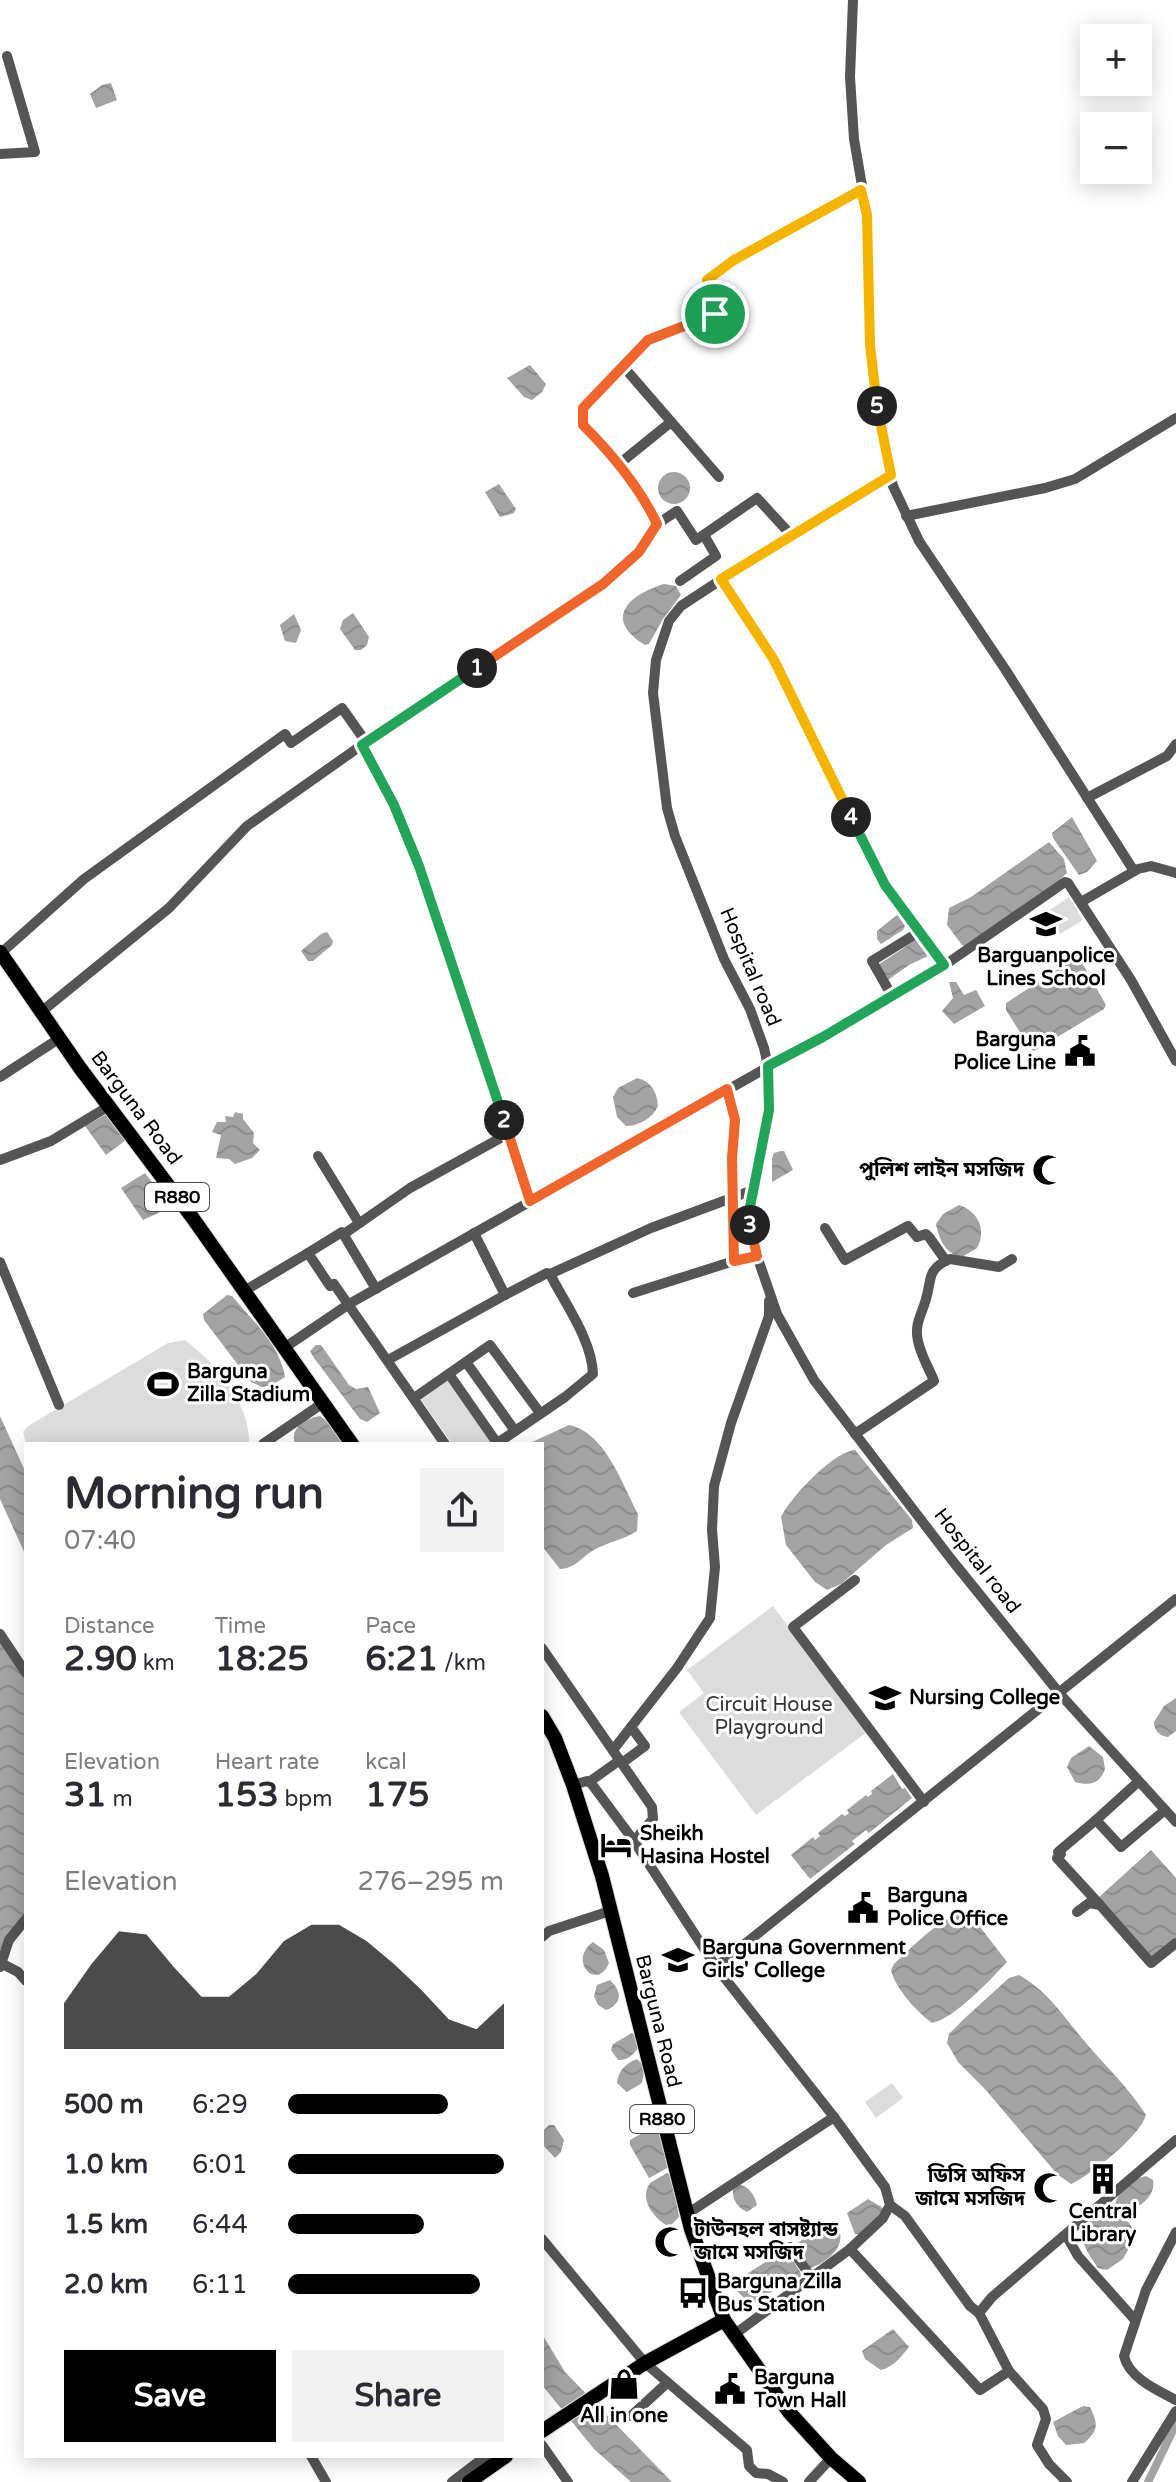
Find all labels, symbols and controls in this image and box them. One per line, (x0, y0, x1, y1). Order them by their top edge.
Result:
map controls (1080, 24, 1152, 184)
button: + (1080, 24, 1152, 96)
button: − (1080, 112, 1152, 184)
pin (681, 280, 749, 348)
icon: arrive (693, 292, 737, 336)
pin: 5 (857, 386, 897, 426)
text: 5 (870, 393, 884, 419)
pin: 1 (457, 648, 497, 688)
text: 1 (470, 655, 484, 681)
pin: 4 (831, 797, 871, 837)
text: 4 (844, 804, 858, 830)
street label: Hospital road (714, 904, 786, 1030)
school or university icon: Barguanpolice Lines School (1029, 907, 1063, 941)
place label: Barguanpolice Lines School (977, 944, 1115, 991)
place label: Barguna Police Line (954, 1028, 1056, 1075)
public building icon: Barguna Police Line (1063, 1034, 1097, 1068)
street label: Barguna Road (85, 1046, 187, 1170)
pin: 2 (484, 1100, 524, 1140)
text: 2 (497, 1107, 511, 1133)
mosque icon: পুলিশ লাইন মসজিদ (1031, 1153, 1065, 1187)
place label: পুলিশ লাইন মসজিদ (859, 1157, 1025, 1182)
road number: R880 (145, 1183, 209, 1211)
pin: 3 (730, 1205, 770, 1245)
text: 3 (743, 1212, 757, 1238)
place label: Barguna Zilla Stadium (187, 1360, 310, 1407)
sports icon: Barguna Zilla Stadium (146, 1367, 180, 1401)
text: Morning run (64, 1468, 324, 1521)
button: share (420, 1468, 504, 1552)
street label: Hospital road (929, 1504, 1025, 1618)
text: 07:40 (64, 1525, 136, 1556)
text: Distance (64, 1613, 155, 1639)
text: Time (215, 1613, 266, 1639)
text: Pace (365, 1613, 416, 1639)
text: 2.90 (64, 1639, 137, 1680)
text: 18:25 (215, 1639, 309, 1680)
text: 6:21 (365, 1639, 438, 1680)
text: km (137, 1650, 175, 1676)
text: /km (438, 1650, 486, 1676)
school or university icon: Nursing College (868, 1681, 902, 1715)
place label: Nursing College (909, 1686, 1060, 1710)
park label: Circuit House Playground (706, 1693, 832, 1740)
text: Elevation (64, 1749, 160, 1775)
text: Heart rate (215, 1749, 320, 1775)
text: kcal (365, 1749, 407, 1775)
text: 31 (64, 1775, 107, 1816)
text: 153 (215, 1775, 279, 1816)
text: 175 (365, 1775, 429, 1816)
text: m (107, 1786, 133, 1812)
text: bpm (279, 1786, 332, 1812)
place label: Sheikh Hasina Hostel (640, 1822, 770, 1869)
hotel icon: Sheikh Hasina Hostel (599, 1828, 633, 1862)
text: Elevation (64, 1866, 178, 1897)
text: 276–295 m (358, 1866, 504, 1897)
place label: Barguna Police Office (887, 1884, 1008, 1931)
public building icon: Barguna Police Office (846, 1891, 880, 1925)
place label: Barguna Government Girls' College (702, 1936, 906, 1983)
school or university icon: Barguna Government Girls' College (661, 1943, 695, 1977)
street label: Barguna Road (630, 1952, 686, 2090)
text: 500 m (64, 2089, 144, 2120)
text: 6:29 (192, 2089, 248, 2120)
road number: R880 (630, 2105, 694, 2133)
text: 1.0 km (64, 2149, 148, 2180)
text: 6:01 (192, 2149, 248, 2180)
building icon: Central Library (1086, 2162, 1120, 2196)
place label: ডিসি অফিস জামে মসজিদ (914, 2163, 1026, 2211)
mosque icon: ডিসি অফিস জামে মসজিদ (1032, 2171, 1066, 2205)
place label: Central Library (1069, 2200, 1137, 2247)
text: 1.5 km (64, 2209, 148, 2240)
text: 6:44 (192, 2209, 248, 2240)
place label: টাউনহল বাসষ্ট্যান্ড জামে মসজিদ (693, 2217, 839, 2265)
mosque icon: টাউনহল বাসষ্ট্যান্ড জামে মসজিদ (653, 2225, 687, 2259)
text: 2.0 km (64, 2269, 148, 2300)
text: 6:11 (192, 2269, 248, 2300)
place label: Barguna Zilla Bus Station (717, 2270, 842, 2317)
bus stop icon: Barguna Zilla Bus Station (676, 2276, 710, 2310)
button: Save (64, 2350, 276, 2442)
button: Share (292, 2350, 504, 2442)
place label: Barguna Town Hall (753, 2366, 846, 2413)
shop icon: All in one (607, 2367, 641, 2401)
public building icon: Barguna Town Hall (713, 2372, 747, 2406)
place label: All in one (580, 2404, 668, 2428)

